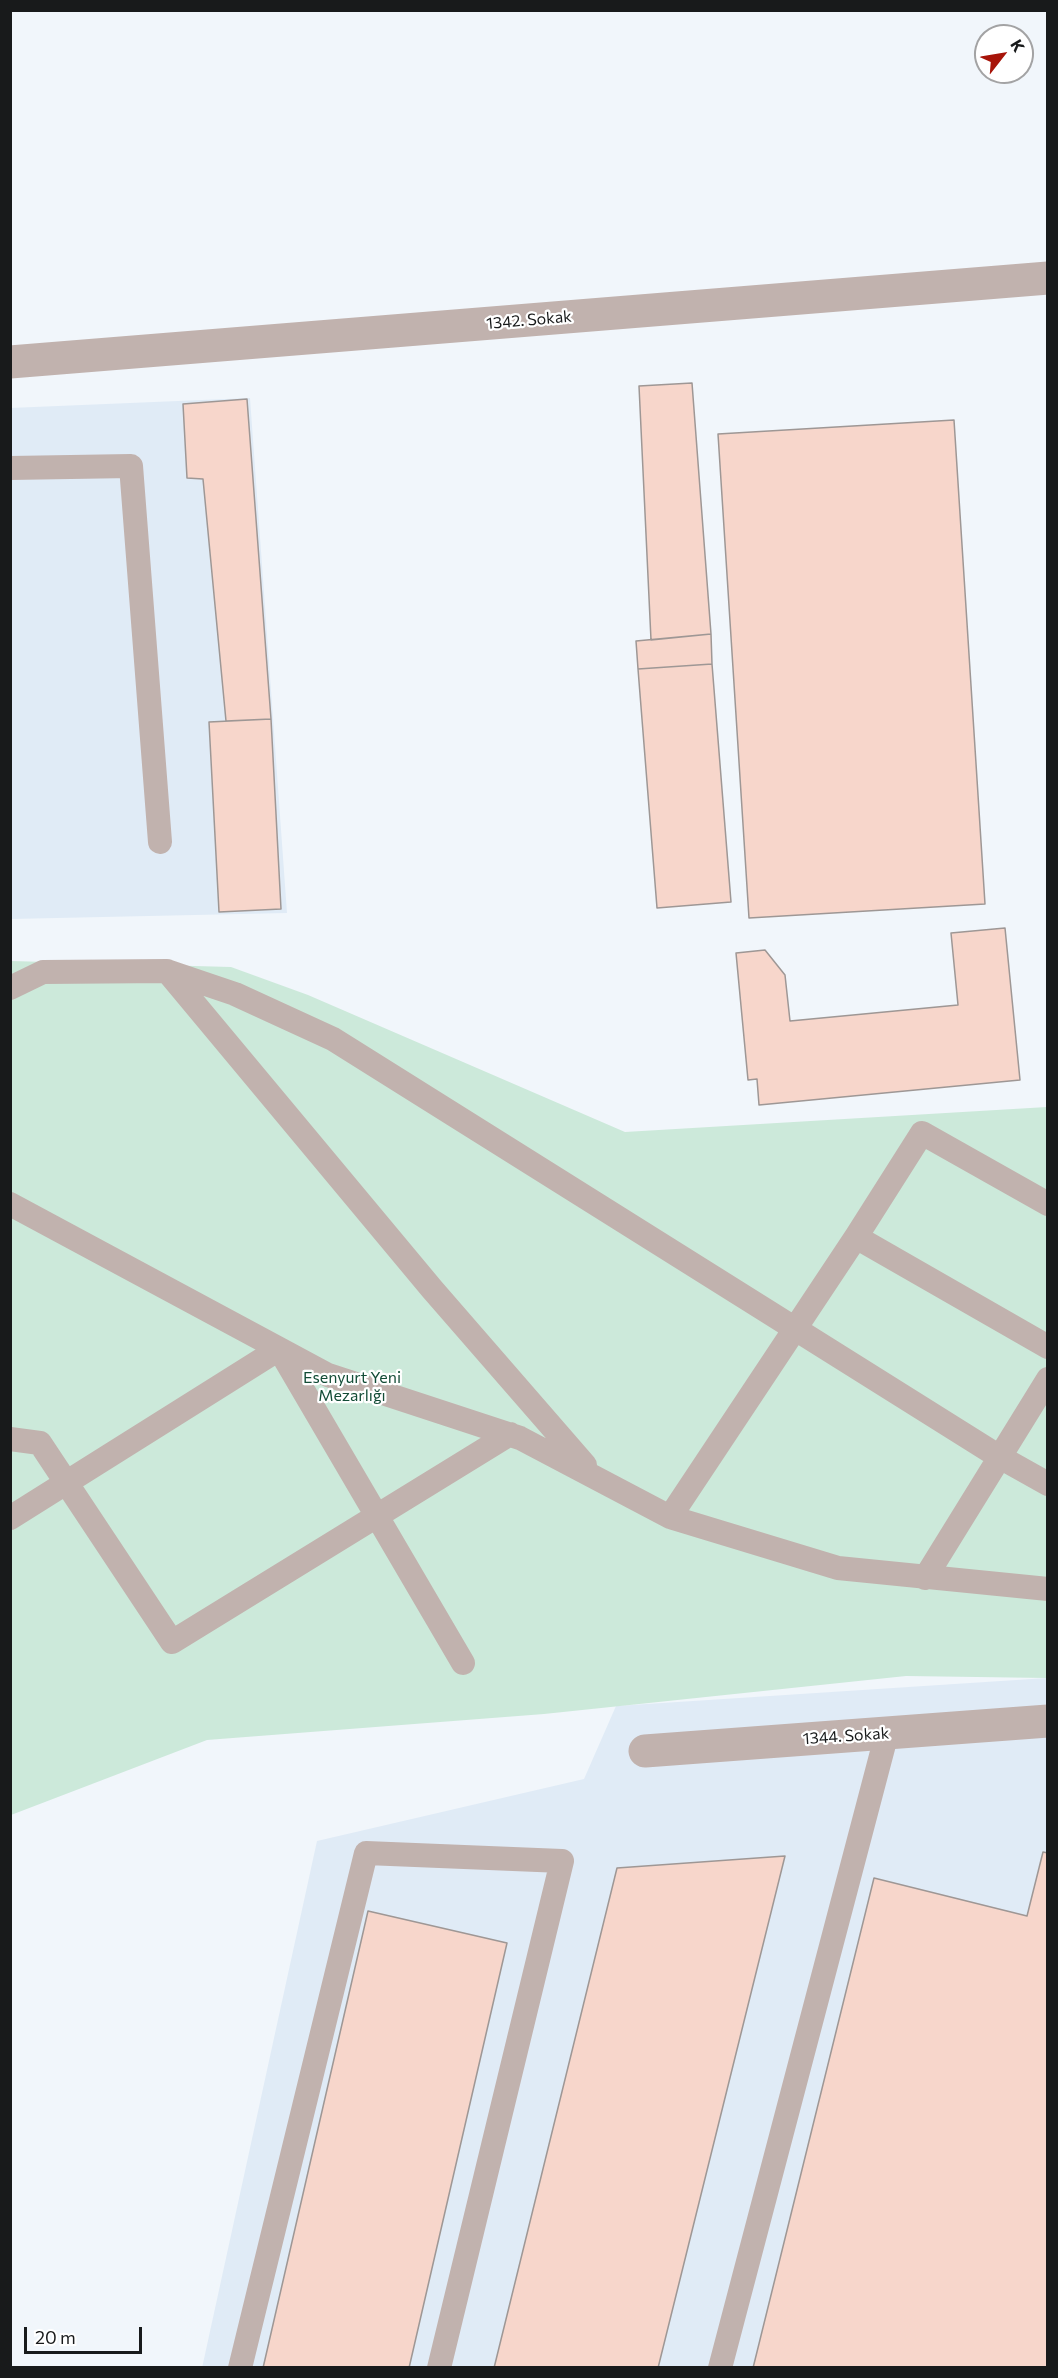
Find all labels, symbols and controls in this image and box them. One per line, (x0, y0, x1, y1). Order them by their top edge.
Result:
north arrow (974, 24, 1034, 84)
text: K (1007, 36, 1029, 55)
street label: 1342. Sokak (485, 307, 573, 333)
park label: Esenyurt Yeni Mezarlığı (303, 1368, 401, 1406)
street label: 1344. Sokak (802, 1723, 890, 1749)
scale bar (27, 2315, 146, 2353)
text: 20 m (35, 2326, 76, 2348)

